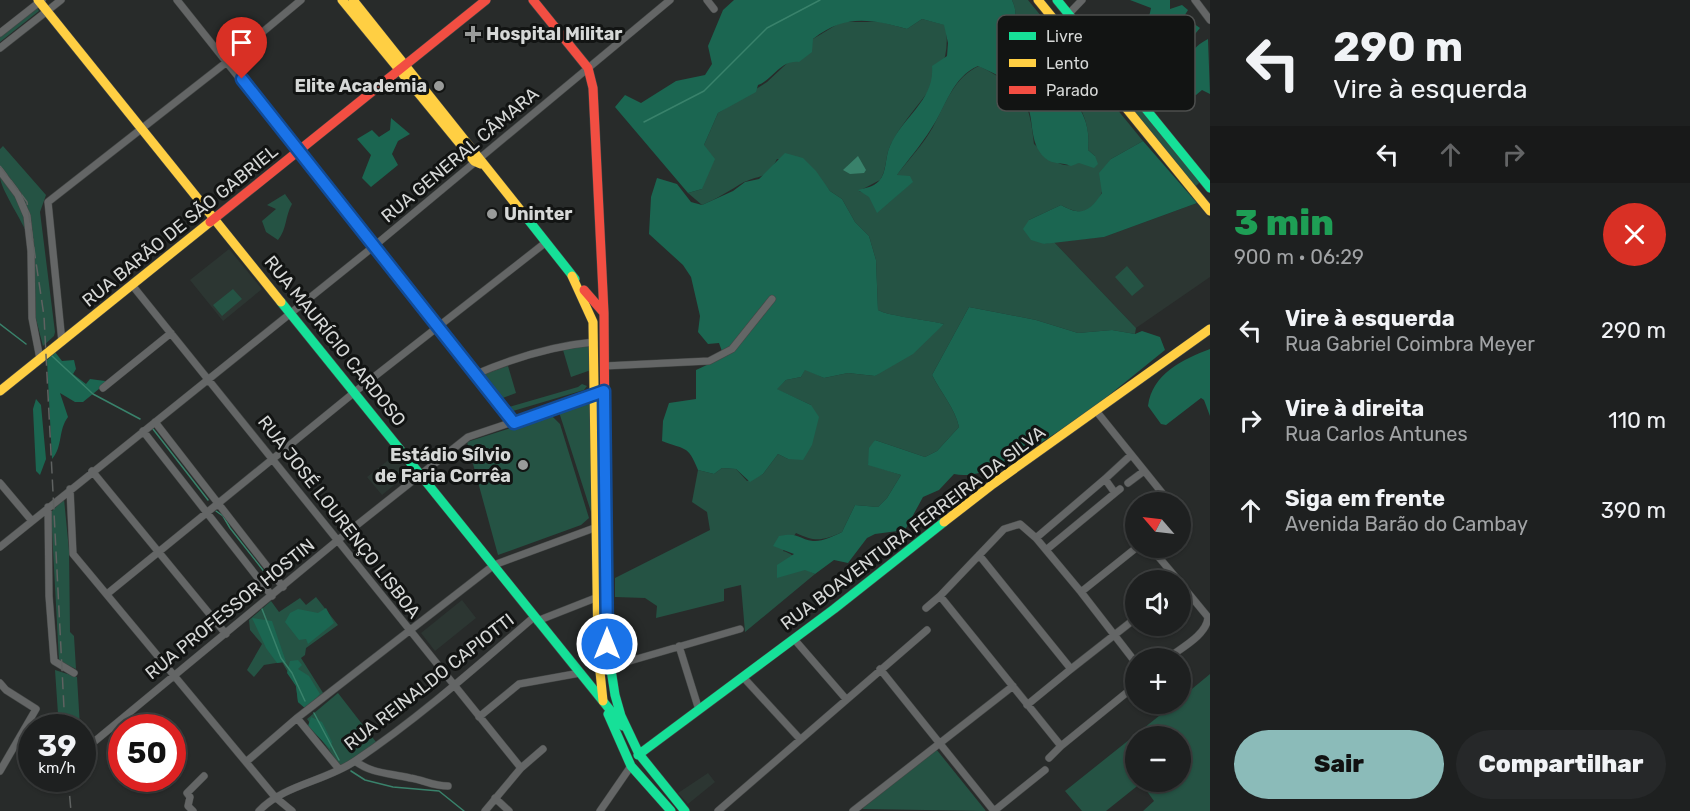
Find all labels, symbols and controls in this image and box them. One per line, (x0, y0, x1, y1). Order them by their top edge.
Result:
legend (997, 15, 1195, 111)
pin (216, 17, 267, 79)
text: 290 m (1333, 22, 1463, 72)
place label: Hospital Militar (486, 23, 622, 45)
icon: left (1234, 24, 1312, 102)
marker: Hospital Militar (464, 25, 482, 43)
icon: arrive (225, 26, 258, 59)
text: Livre (1046, 27, 1083, 46)
text: Lento (1046, 54, 1089, 73)
text: Vire à esquerda (1333, 73, 1528, 105)
place label: Elite Academia (294, 75, 427, 97)
marker: Elite Academia (432, 79, 446, 93)
text: Parado (1046, 81, 1098, 100)
street label: RUA GENERAL CÂMARA (377, 83, 543, 227)
icon: left (1371, 138, 1404, 171)
icon: ahead (1434, 138, 1467, 171)
icon: right (1497, 138, 1530, 171)
street label: RUA BARÃO DE SÃO GABRIEL (78, 140, 282, 312)
text: 3 min (1234, 201, 1334, 244)
place label: Uninter (504, 203, 573, 225)
button: close (1603, 203, 1666, 266)
marker: Uninter (485, 207, 499, 221)
text: 900 m · 06:29 (1234, 245, 1364, 269)
street label: RUA MAURÍCIO CARDOSO (259, 251, 411, 431)
text: Vire à esquerda (1285, 305, 1455, 332)
icon: left (1234, 314, 1267, 347)
text: 290 m (1601, 317, 1666, 344)
text: Rua Gabriel Coimbra Meyer (1285, 332, 1535, 356)
text: Vire à direita (1285, 395, 1424, 422)
icon: right (1234, 404, 1267, 437)
text: 110 m (1608, 407, 1666, 434)
street label: RUA JOSÉ LOURENÇO LISBOA (253, 411, 425, 623)
street label: RUA BOAVENTURA FERREIRA DA SILVA (776, 421, 1050, 635)
text: Rua Carlos Antunes (1285, 422, 1468, 446)
place label: Estádio Sílvio de Faria Corrêa (375, 444, 511, 487)
marker: Estádio Sílvio de Faria Corrêa (516, 458, 530, 472)
text: Siga em frente (1285, 485, 1445, 512)
north arrow (1125, 492, 1191, 558)
map controls (1125, 492, 1191, 792)
icon: ahead (1234, 494, 1267, 527)
text: 390 m (1601, 497, 1666, 524)
text: Avenida Barão do Cambay (1285, 512, 1528, 536)
street label: RUA PROFESSOR HOSTIN (141, 534, 319, 684)
button: sound (1125, 570, 1191, 636)
street label: RUA REINALDO CAPIOTTI (340, 609, 518, 755)
position arrow (575, 612, 639, 676)
button: + (1125, 648, 1191, 714)
speed limit sign: 50 (108, 714, 186, 792)
button: − (1125, 726, 1191, 792)
text: 39 (38, 728, 77, 764)
button: Sair (1234, 730, 1444, 799)
button: Compartilhar (1456, 730, 1666, 799)
text: km/h (38, 759, 76, 777)

